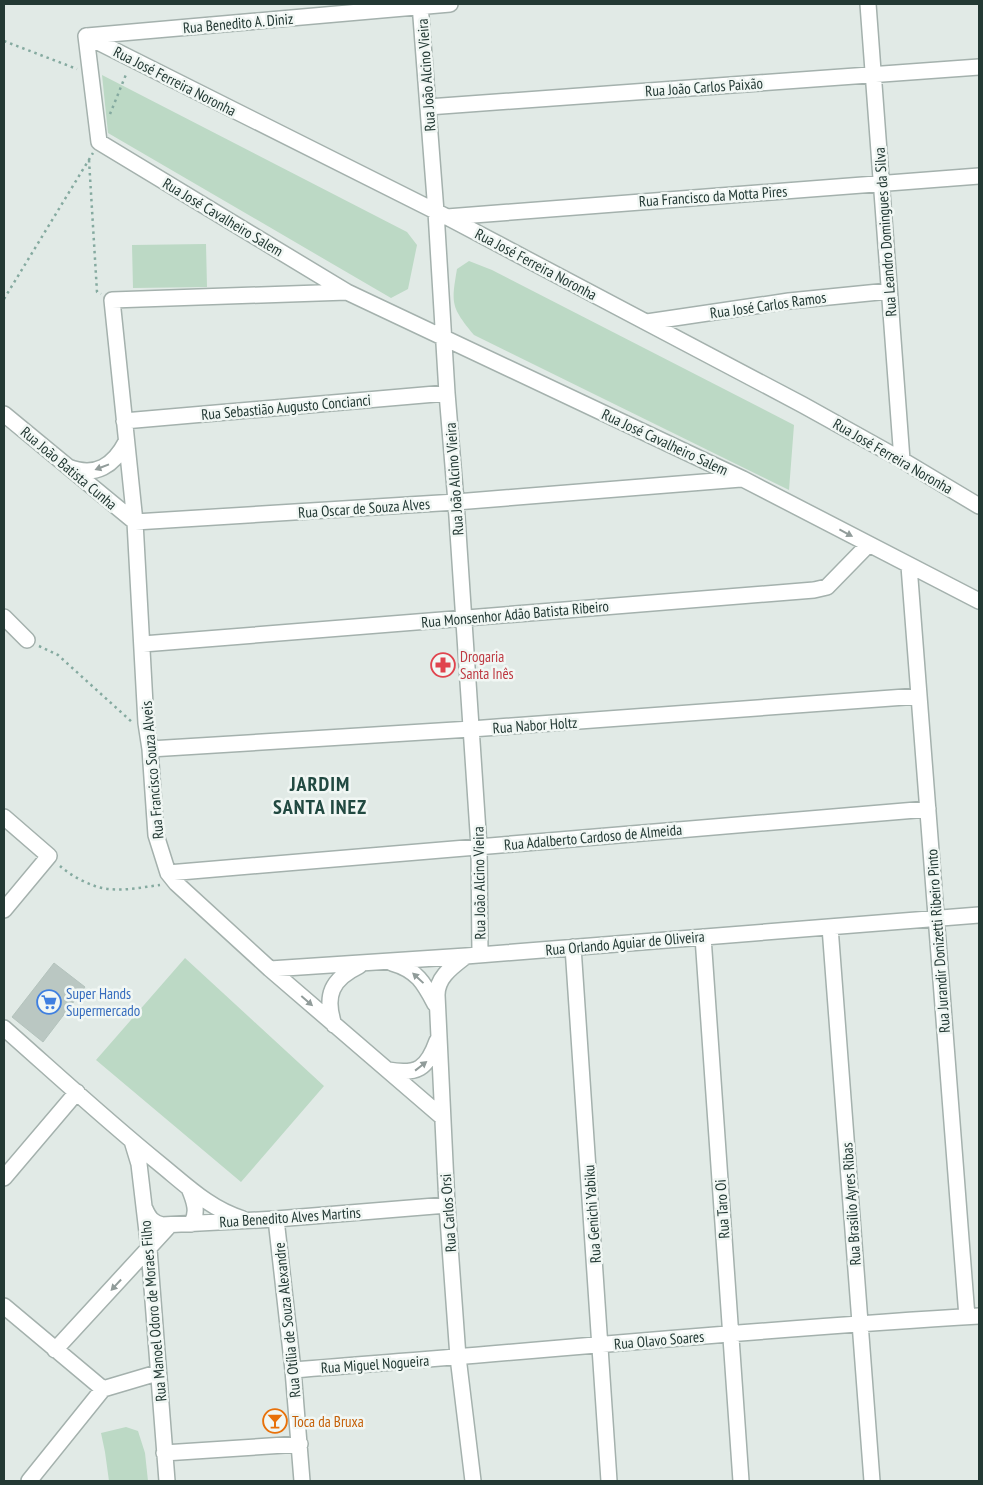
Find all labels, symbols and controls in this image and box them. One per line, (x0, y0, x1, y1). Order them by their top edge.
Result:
street label: Rua Benedito A. Diniz (182, 9, 294, 37)
street label: Rua João Alcino Vieira (413, 18, 439, 132)
street label: Rua José Ferreira Noronha (110, 42, 240, 120)
street label: Rua João Carlos Paixão (645, 73, 763, 101)
street label: Rua Leandro Domingues da Silva (870, 147, 900, 317)
street label: Rua José Cavalheiro Salem (159, 174, 287, 260)
street label: Rua Francisco da Motta Pires (638, 181, 788, 211)
street label: Rua José Ferreira Noronha (472, 224, 600, 304)
street label: Rua José Carlos Ramos (709, 287, 827, 323)
street label: Rua Sebastião Augusto Concianci (200, 390, 372, 424)
street label: Rua José Cavalheiro Salem (599, 404, 731, 480)
street label: Rua José Ferreira Noronha (830, 414, 956, 498)
street label: Rua João Batista Cunha (17, 422, 121, 514)
street label: Rua João Alcino Vieira (441, 422, 467, 536)
one-way arrow (94, 463, 109, 471)
street label: Rua Oscar de Souza Alves (298, 494, 430, 522)
one-way arrow (839, 529, 853, 537)
street label: Rua Monsenhor Adão Batista Ribeiro (420, 596, 610, 632)
place label: Drogaria Santa Inês (460, 647, 514, 683)
pharmacy icon: Drogaria Santa Inês (430, 652, 456, 678)
street label: Rua Francisco Souza Alveis (136, 700, 168, 840)
street label: Rua Nabor Holtz (492, 713, 578, 737)
district label: JARDIM SANTA INEZ (273, 771, 367, 820)
street label: Rua Adalberto Cardoso de Almeida (503, 820, 683, 854)
street label: Rua João Alcino Vieira (469, 826, 489, 940)
street label: Rua Jurandir Donizetti Ribeiro Pinto (922, 848, 954, 1034)
street label: Rua Orlando Aguiar de Oliveira (545, 927, 705, 959)
one-way arrow (412, 972, 424, 984)
place label: Super Hands Supermercado (66, 984, 140, 1020)
supermarket icon: Super Hands Supermercado (36, 989, 62, 1015)
one-way arrow (301, 995, 313, 1006)
one-way arrow (414, 1060, 427, 1071)
street label: Rua Brasílio Ayres Ribas (837, 1142, 865, 1266)
street label: Rua Genichi Yabiku (579, 1164, 605, 1264)
street label: Rua Carlos Orsi (436, 1173, 460, 1253)
street label: Rua Taro Oi (710, 1179, 734, 1239)
street label: Rua Benedito Alves Martins (219, 1203, 361, 1231)
street label: Rua Manoel Odoro de Moraes Filho (136, 1220, 170, 1402)
street label: Rua Otília de Souza Alexandre (269, 1241, 305, 1399)
one-way arrow (110, 1279, 122, 1291)
street label: Rua Olavo Soares (613, 1327, 705, 1353)
street label: Rua Miguel Nogueira (320, 1351, 430, 1377)
bar icon: Toca da Bruxa (262, 1408, 288, 1434)
place label: Toca da Bruxa (292, 1412, 364, 1431)

